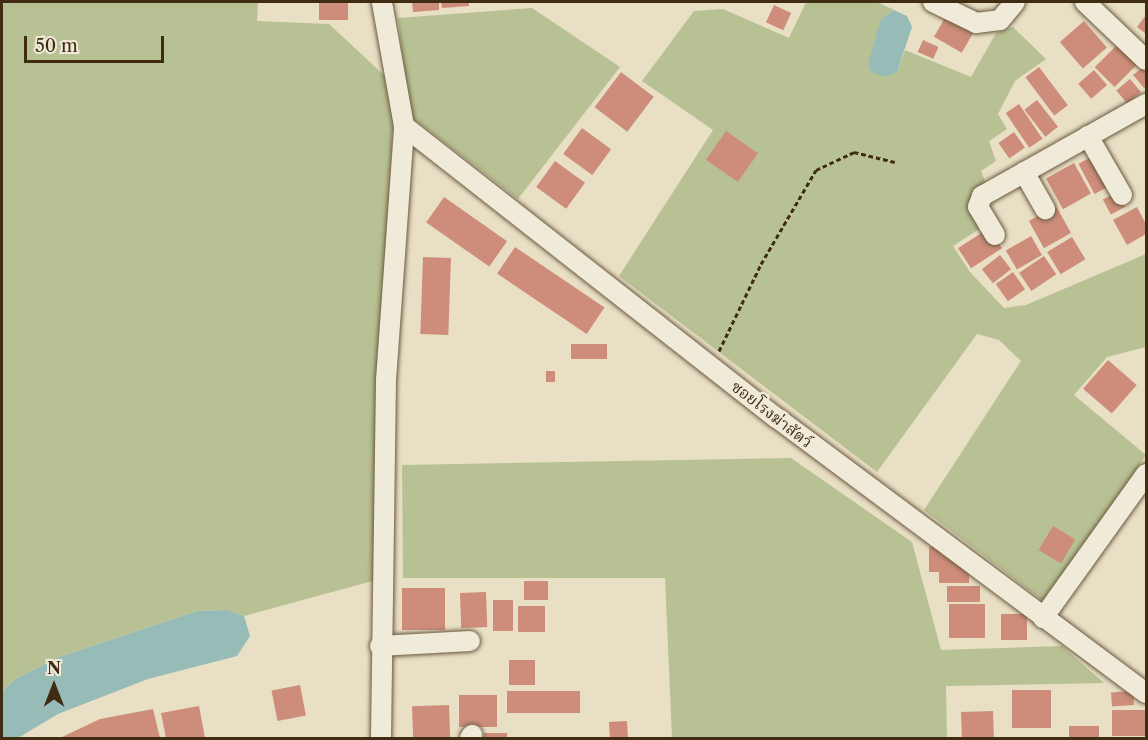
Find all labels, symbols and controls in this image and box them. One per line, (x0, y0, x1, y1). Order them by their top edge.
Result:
scale bar (27, 24, 166, 62)
text: 50 m (35, 35, 78, 57)
street label: ซอยโรงฆ่าสัตว์ (728, 377, 816, 451)
north arrow (24, 656, 84, 716)
text: N (47, 658, 61, 678)

